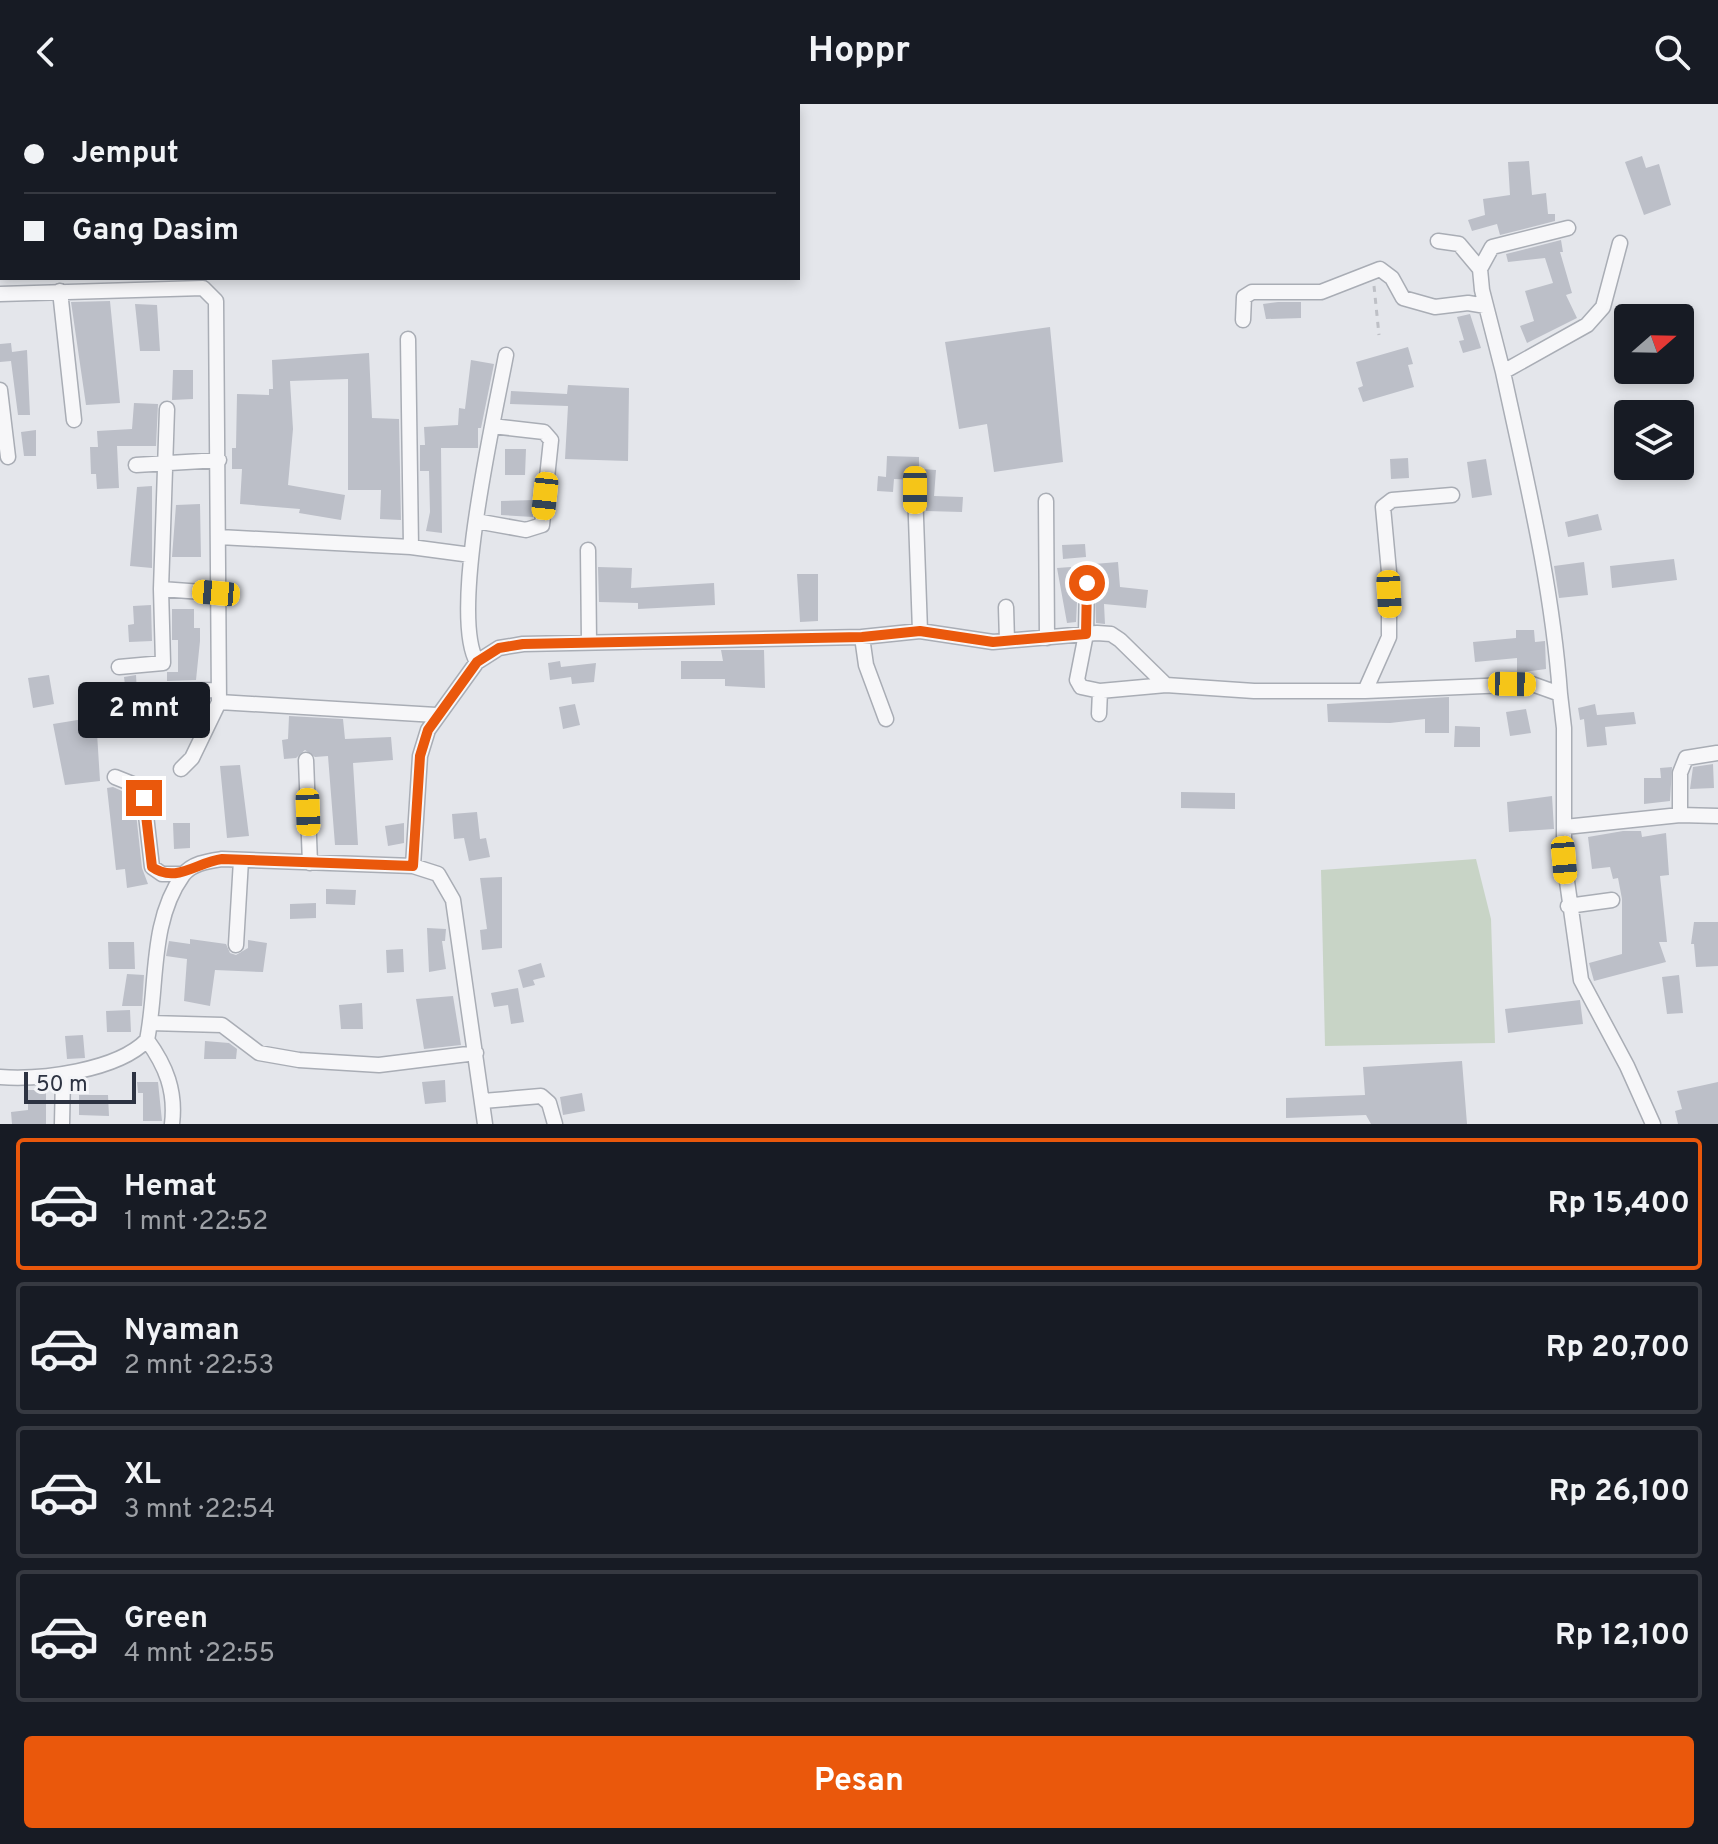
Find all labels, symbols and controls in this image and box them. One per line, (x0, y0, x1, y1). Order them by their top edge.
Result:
text: Hoppr (808, 29, 910, 75)
icon: back (24, 30, 68, 74)
icon: search (1650, 30, 1694, 74)
text: Jemput (72, 136, 179, 173)
text: Gang Dasim (72, 213, 239, 250)
north arrow (1614, 304, 1694, 384)
map controls (1614, 304, 1694, 480)
button: layers (1614, 400, 1694, 480)
car (903, 466, 927, 514)
car (531, 471, 559, 521)
route start (1069, 565, 1105, 601)
car (1376, 569, 1402, 619)
car (191, 579, 241, 607)
car (1488, 672, 1536, 696)
callout: 2 mnt (78, 682, 210, 738)
text: 2 mnt (109, 693, 179, 726)
route end (126, 780, 162, 816)
car (295, 788, 321, 836)
car (1550, 835, 1578, 885)
scale bar (24, 1068, 136, 1104)
text: 50 m (36, 1072, 88, 1099)
icon: car (28, 1168, 100, 1240)
text: Hemat (124, 1169, 217, 1206)
text: Rp 15,400 (1548, 1186, 1690, 1223)
text: 1 mnt · 22:52 (124, 1206, 268, 1239)
icon: car (28, 1312, 100, 1384)
text: Nyaman (124, 1313, 240, 1350)
text: Rp 20,700 (1546, 1330, 1690, 1367)
text: 2 mnt · 22:53 (124, 1350, 274, 1383)
icon: car (28, 1456, 100, 1528)
text: XL (124, 1457, 161, 1494)
text: Rp 26,100 (1549, 1474, 1690, 1511)
text: 3 mnt · 22:54 (124, 1494, 275, 1527)
icon: car (28, 1600, 100, 1672)
text: Green (124, 1601, 208, 1638)
text: Rp 12,100 (1555, 1618, 1690, 1655)
text: 4 mnt · 22:55 (124, 1638, 275, 1671)
button: Pesan (24, 1736, 1694, 1828)

